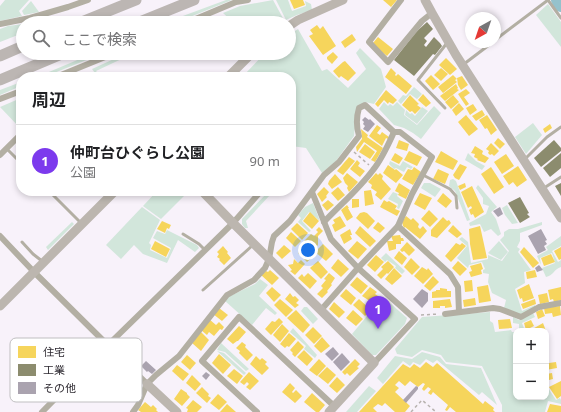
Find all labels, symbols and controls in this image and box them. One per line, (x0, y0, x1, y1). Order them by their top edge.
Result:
north arrow (465, 12, 501, 48)
search box (16, 16, 296, 60)
icon: search (30, 27, 52, 49)
text: ここで検索 (62, 29, 137, 49)
text: 周辺 (32, 88, 66, 111)
text: 仲町台ひぐらし公園 (70, 142, 205, 162)
text: 1 (41, 152, 49, 170)
text: 90 m (250, 152, 280, 170)
text: 公園 (70, 163, 96, 181)
your location (298, 240, 318, 260)
pin: 1 (365, 296, 391, 329)
map controls (513, 328, 549, 400)
button: + (513, 328, 549, 364)
legend (10, 338, 142, 402)
text: 住宅 (43, 344, 65, 359)
text: 工業 (43, 362, 65, 377)
button: − (513, 364, 549, 400)
text: その他 (43, 380, 76, 395)

